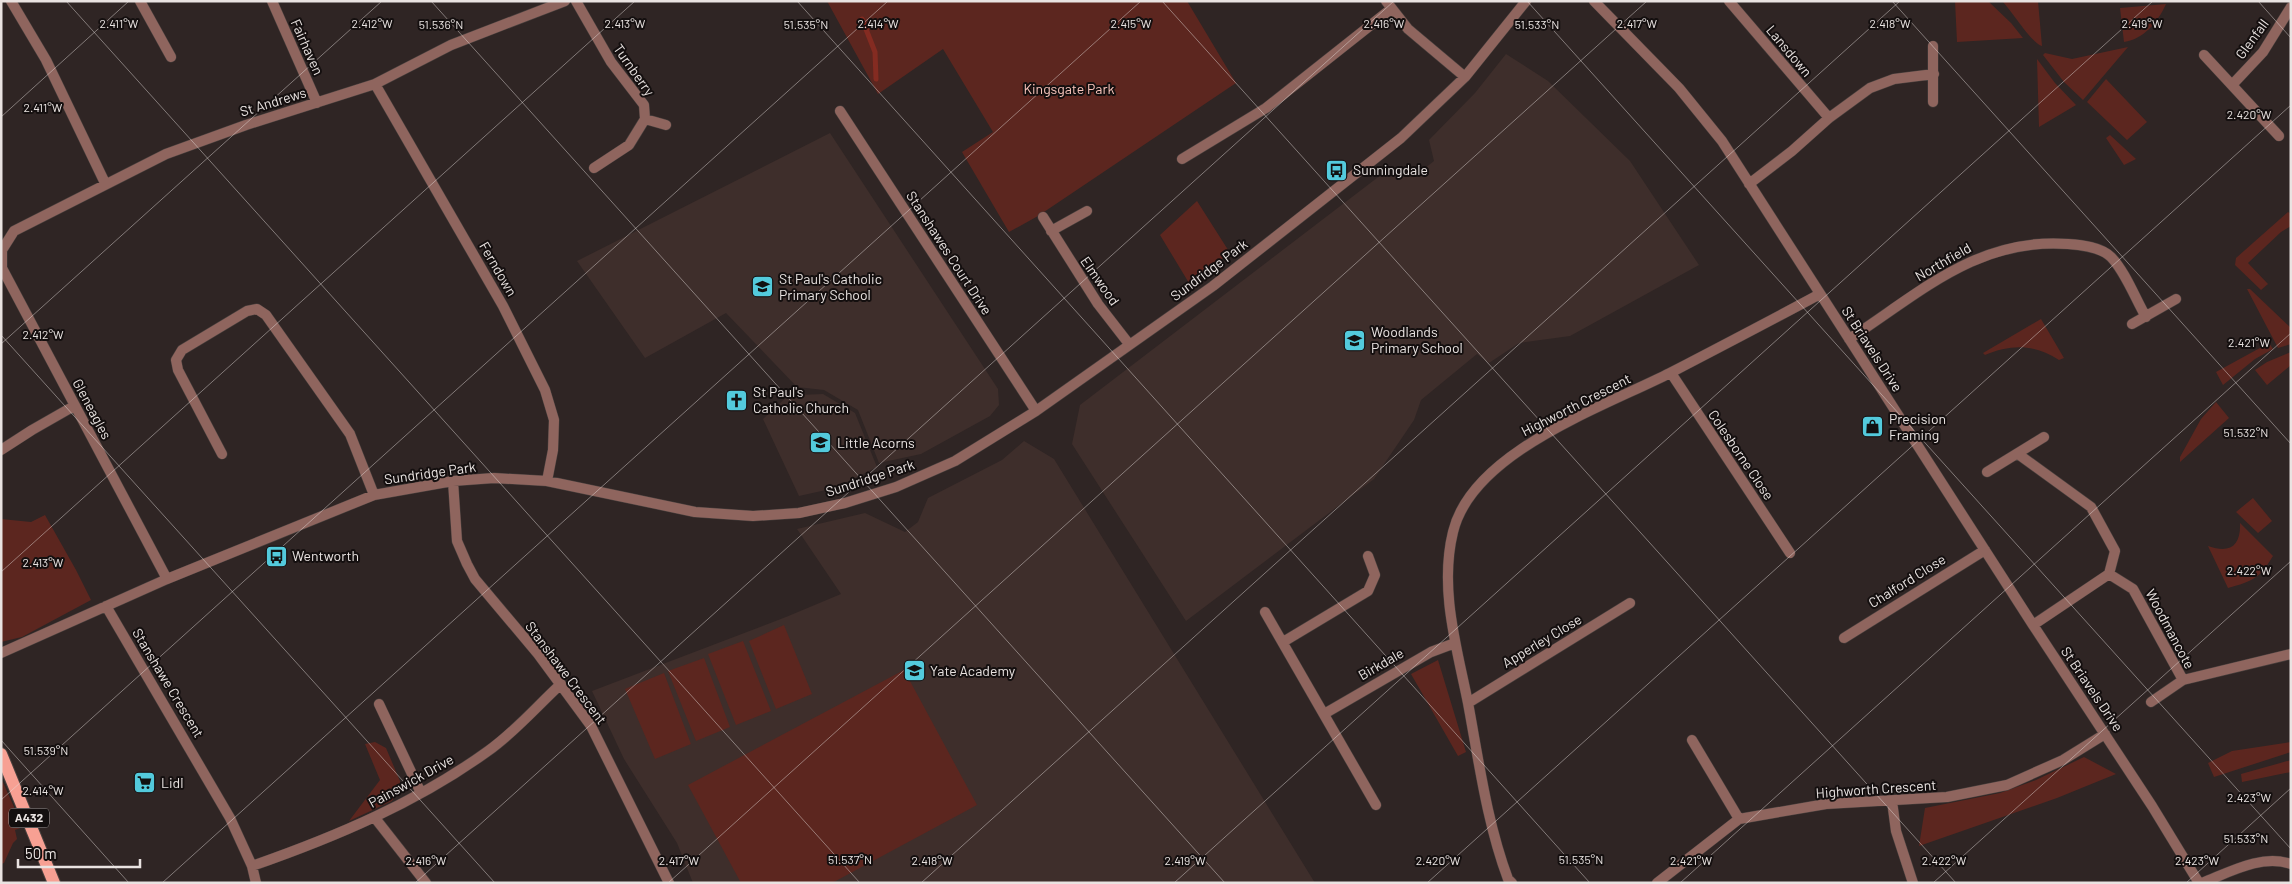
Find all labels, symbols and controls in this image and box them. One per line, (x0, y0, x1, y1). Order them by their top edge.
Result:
street label: Glenfall (2231, 15, 2272, 62)
text: 2.411°W (100, 16, 139, 30)
street label: Fairhaven (288, 16, 327, 77)
text: 2.412°W (351, 16, 393, 30)
text: 2.413°W (605, 16, 646, 30)
text: 2.414°W (857, 16, 899, 30)
text: 2.415°W (1111, 16, 1152, 30)
text: 2.416°W (1364, 16, 1405, 30)
text: 2.417°W (1617, 16, 1658, 30)
text: 2.418°W (1870, 16, 1911, 30)
text: 2.419°W (2122, 16, 2163, 30)
text: 51.536°N (419, 17, 463, 31)
text: 51.535°N (784, 17, 828, 31)
text: 51.533°N (1515, 17, 1559, 31)
street label: Lansdown (1763, 21, 1816, 80)
street label: Turnberry (610, 40, 659, 99)
park label: Kingsgate Park (1023, 80, 1115, 97)
street label: St Andrews (238, 83, 308, 120)
text: 2.411°W (24, 100, 63, 114)
text: 2.420°W (2227, 107, 2272, 121)
bus stop icon: Sunningdale (1325, 158, 1349, 182)
place label: Sunningdale (1353, 161, 1428, 178)
street label: Stanshawes Court Drive (903, 188, 996, 318)
street label: Sundridge Park (1167, 235, 1251, 304)
street label: Ferndown (476, 238, 521, 299)
street label: Northfield (1912, 239, 1974, 284)
street label: Elmwood (1077, 253, 1123, 308)
place label: St Paul's Catholic Primary School (779, 270, 882, 303)
school or university icon: St Paul's Catholic Primary School (751, 275, 775, 299)
street label: St Briavels Drive (1838, 303, 1906, 395)
place label: Woodlands Primary School (1371, 323, 1463, 356)
text: 2.412°W (22, 327, 64, 341)
school or university icon: Woodlands Primary School (1343, 328, 1367, 352)
text: 2.421°W (2228, 335, 2270, 349)
street label: Highworth Crescent (1518, 370, 1633, 440)
street label: Gleneagles (69, 376, 116, 442)
place label: St Paul's Catholic Church (753, 383, 849, 416)
church icon: St Paul's Catholic Church (725, 388, 749, 412)
street label: Colesborne Close (1705, 406, 1778, 503)
place label: Precision Framing (1889, 410, 1946, 443)
shop icon: Precision Framing (1861, 415, 1885, 439)
text: 51.532°N (2224, 425, 2268, 439)
school or university icon: Little Acorns (809, 431, 833, 455)
place label: Little Acorns (837, 434, 915, 451)
street label: Sundridge Park (823, 455, 916, 500)
street label: Sundridge Park (383, 458, 477, 487)
bus stop icon: Wentworth (264, 544, 288, 568)
place label: Wentworth (292, 547, 359, 564)
street label: Chalford Close (1865, 550, 1948, 611)
text: 2.413°W (23, 555, 64, 569)
text: 2.422°W (2227, 563, 2272, 577)
street label: Woodmancote (2142, 586, 2199, 672)
street label: Apperley Close (1499, 610, 1585, 671)
street label: Stanshawe Crescent (522, 618, 611, 727)
street label: Stanshawe Crescent (129, 625, 208, 740)
street label: St Briavels Drive (2058, 643, 2127, 734)
street label: Birkdale (1355, 644, 1407, 683)
school or university icon: Yate Academy (902, 659, 926, 683)
place label: Yate Academy (930, 662, 1016, 679)
text: 51.539°N (24, 743, 68, 757)
street label: Painswick Drive (365, 750, 456, 811)
supermarket icon: Lidl (133, 771, 157, 795)
place label: Lidl (161, 774, 183, 791)
street label: Highworth Crescent (1815, 776, 1937, 801)
text: 2.414°W (22, 783, 64, 797)
text: 2.423°W (2227, 790, 2271, 804)
road number: A432 (9, 808, 49, 828)
text: 51.533°N (2224, 831, 2268, 845)
scale bar (18, 836, 140, 868)
text: 50 m (25, 844, 57, 862)
text: 51.537°N (828, 852, 872, 866)
text: 51.535°N (1559, 852, 1603, 866)
text: 2.416°W (406, 853, 447, 867)
text: 2.417°W (659, 853, 700, 867)
text: 2.418°W (912, 853, 953, 867)
text: 2.419°W (1165, 853, 1206, 867)
text: 2.420°W (1416, 853, 1461, 867)
text: 2.421°W (1670, 853, 1712, 867)
text: 2.422°W (1922, 853, 1967, 867)
text: 2.423°W (2175, 853, 2219, 867)

